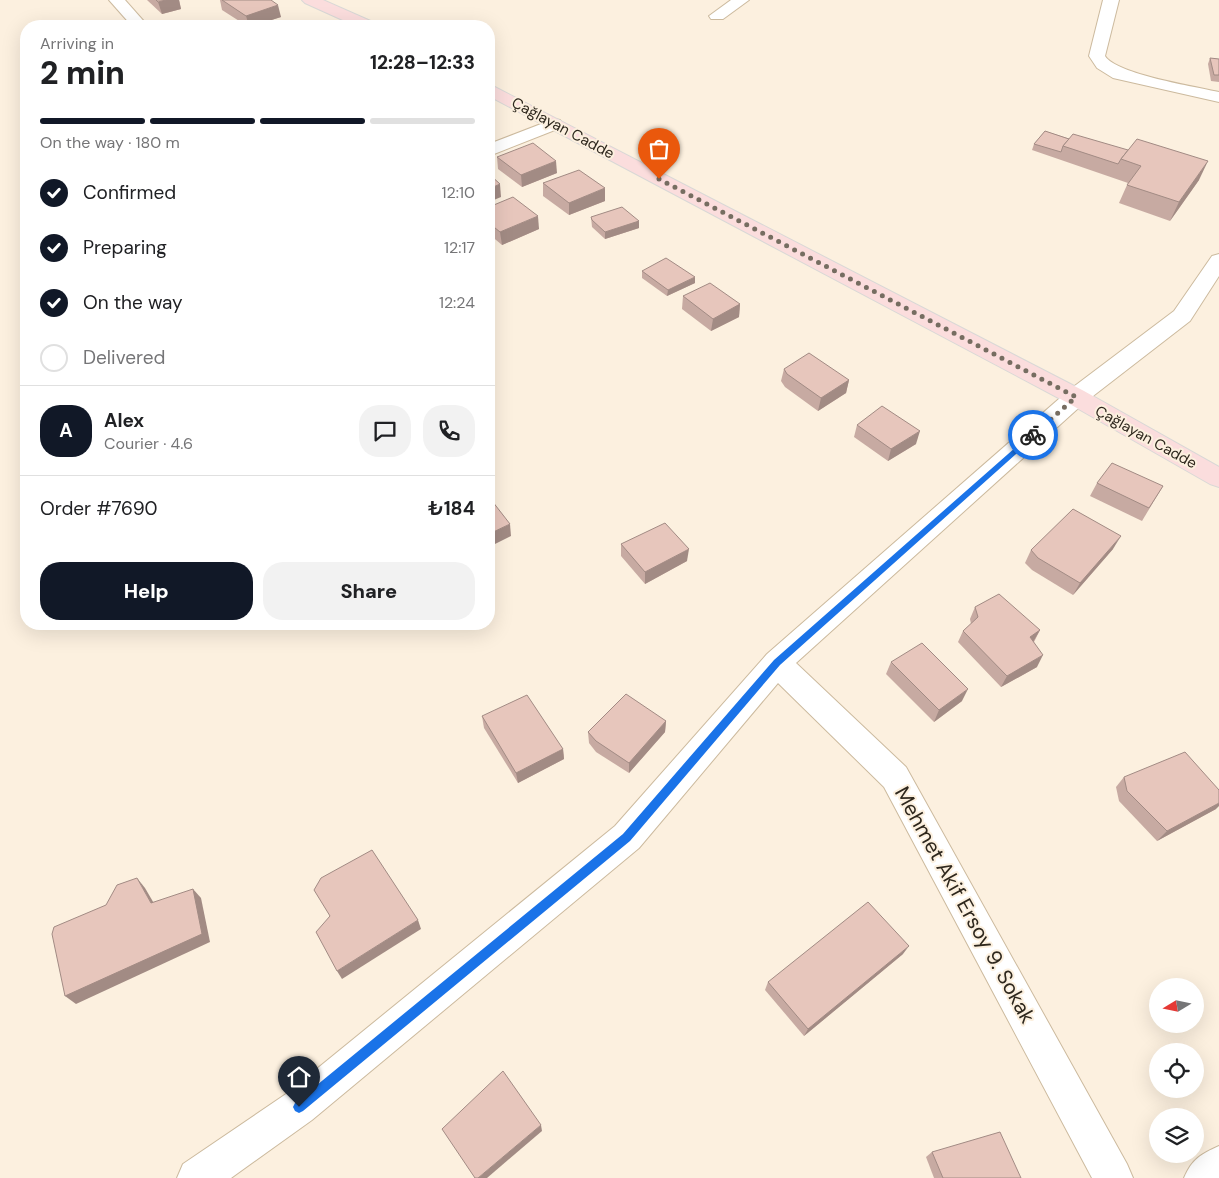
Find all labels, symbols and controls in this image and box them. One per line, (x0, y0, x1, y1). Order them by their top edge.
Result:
text: Arriving in (40, 33, 114, 54)
text: 12:28–12:33 (370, 50, 475, 75)
text: 2 min (40, 52, 125, 94)
street label: Çağlayan Cadde (508, 93, 618, 163)
pin (638, 128, 680, 179)
text: On the way · 180 m (40, 132, 180, 153)
icon: bag (645, 135, 673, 163)
icon: check (40, 179, 68, 207)
text: Confirmed (83, 180, 176, 205)
text: 12:10 (442, 182, 475, 203)
icon: check (40, 234, 68, 262)
text: Preparing (83, 235, 167, 260)
text: 12:17 (444, 237, 475, 258)
icon: check (40, 289, 68, 317)
text: On the way (83, 290, 183, 315)
text: 12:24 (439, 292, 475, 313)
text: Delivered (83, 345, 165, 370)
street label: Çağlayan Cadde (1092, 401, 1200, 473)
button: chat (359, 405, 411, 457)
button: phone (423, 405, 475, 457)
text: Alex (104, 408, 144, 433)
courier (1008, 410, 1058, 460)
text: A (59, 418, 73, 443)
icon: bike (1019, 421, 1047, 449)
text: Courier · 4.6 (104, 433, 193, 454)
text: Order #7690 (40, 496, 158, 521)
text: ₺184 (428, 496, 475, 521)
button: Help (40, 562, 253, 620)
button: Share (263, 562, 475, 620)
street label: Mehmet Akif Ersoy 9. Sokak (888, 782, 1042, 1029)
north arrow (1149, 978, 1204, 1032)
map controls (1149, 978, 1204, 1163)
button: locate (1149, 1043, 1204, 1098)
pin (278, 1056, 320, 1107)
icon: home (285, 1063, 313, 1091)
button: layers (1149, 1108, 1204, 1163)

